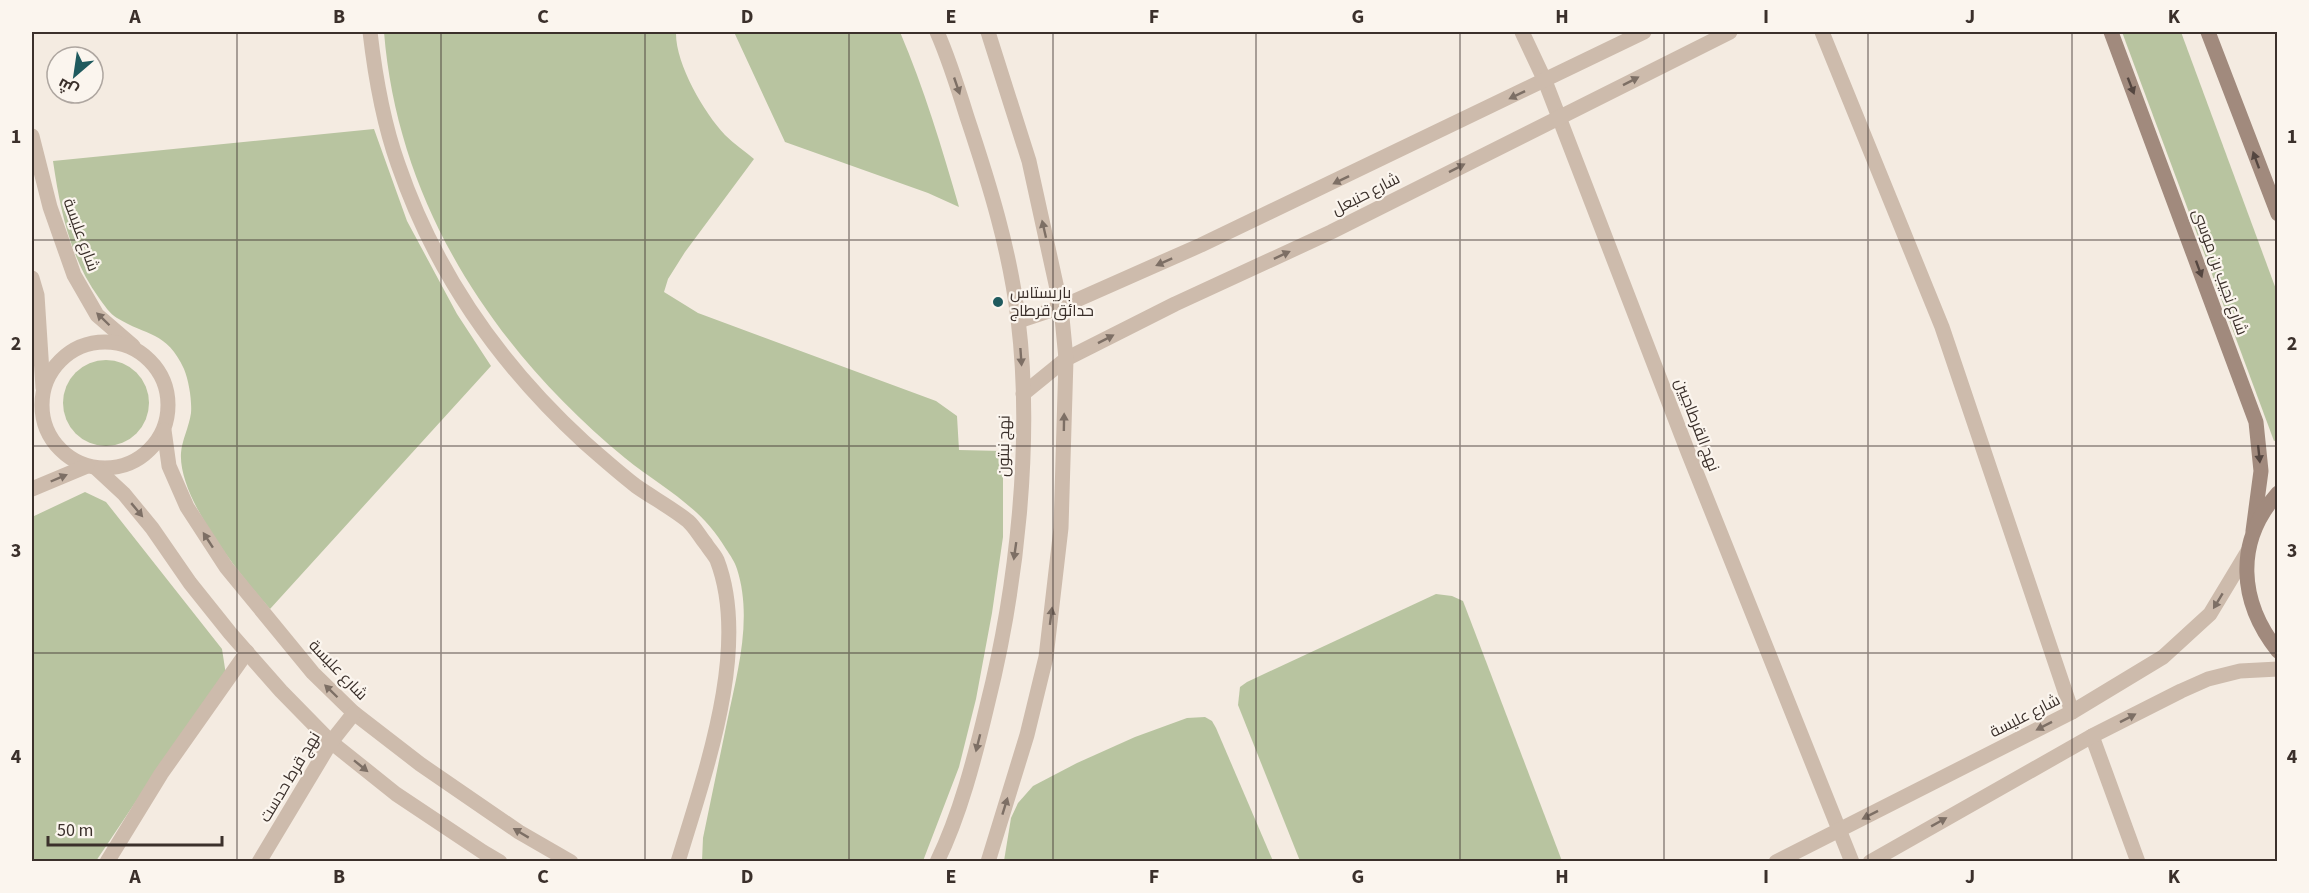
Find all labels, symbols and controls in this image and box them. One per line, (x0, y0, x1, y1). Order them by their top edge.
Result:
text: A (128, 3, 141, 31)
text: B (333, 3, 345, 31)
text: C (537, 3, 549, 31)
text: D (741, 3, 753, 31)
text: E (946, 3, 956, 31)
text: F (1149, 3, 1159, 31)
text: G (1352, 3, 1364, 31)
text: H (1555, 3, 1569, 31)
text: I (1763, 3, 1769, 31)
text: J (1965, 3, 1975, 31)
text: K (2168, 3, 2181, 31)
north arrow (45, 45, 105, 105)
text: ش (54, 73, 83, 102)
one-way arrow (1623, 76, 1640, 86)
one-way arrow (953, 77, 962, 95)
one-way arrow (2127, 77, 2136, 95)
one-way arrow (1508, 90, 1525, 99)
text: 1 (11, 123, 21, 151)
text: 1 (2287, 123, 2297, 151)
one-way arrow (2251, 151, 2260, 169)
one-way arrow (1448, 164, 1466, 174)
street label: شارع حنبعل (1328, 167, 1404, 221)
one-way arrow (1333, 175, 1350, 184)
street label: شارع عليسة (58, 195, 104, 275)
street label: شارع نجيب بن موسى (2187, 206, 2253, 338)
one-way arrow (1039, 219, 1048, 238)
one-way arrow (1274, 250, 1291, 259)
one-way arrow (1156, 257, 1173, 266)
one-way arrow (2195, 260, 2205, 278)
place label: باريستاس حدائق قرطاج (1010, 282, 1094, 322)
marker: باريستاس حدائق قرطاج (991, 295, 1005, 309)
one-way arrow (95, 312, 110, 326)
text: 2 (11, 330, 21, 358)
text: 2 (2287, 330, 2297, 358)
one-way arrow (1098, 334, 1115, 343)
one-way arrow (1016, 347, 1025, 366)
street label: نهج القرطاجيين (1669, 375, 1725, 475)
one-way arrow (1059, 413, 1069, 432)
street label: نهج نبتون (992, 415, 1016, 477)
one-way arrow (2254, 444, 2264, 463)
one-way arrow (50, 473, 68, 482)
one-way arrow (130, 502, 143, 517)
one-way arrow (203, 532, 214, 548)
text: 3 (11, 537, 21, 565)
text: 3 (2287, 537, 2297, 565)
one-way arrow (1010, 542, 1019, 561)
one-way arrow (2212, 593, 2223, 609)
one-way arrow (1046, 607, 1056, 626)
street label: شارع عليسة (304, 635, 372, 705)
one-way arrow (324, 684, 339, 698)
street label: شارع عليسة (1986, 689, 2064, 743)
one-way arrow (2120, 713, 2137, 723)
one-way arrow (2036, 722, 2053, 731)
street label: نهج قرط حدست (254, 728, 326, 826)
one-way arrow (973, 733, 983, 752)
text: 4 (11, 743, 22, 771)
text: 4 (2287, 743, 2298, 771)
one-way arrow (354, 759, 369, 772)
one-way arrow (1001, 796, 1010, 814)
scale bar (48, 809, 222, 847)
one-way arrow (1862, 810, 1879, 819)
one-way arrow (1931, 817, 1947, 828)
text: 50 m (57, 818, 93, 843)
one-way arrow (512, 827, 529, 838)
text: A (128, 863, 141, 891)
text: B (333, 863, 345, 891)
text: C (537, 863, 549, 891)
text: D (741, 863, 753, 891)
text: E (946, 863, 956, 891)
text: F (1149, 863, 1159, 891)
text: G (1352, 863, 1364, 891)
text: H (1555, 863, 1569, 891)
text: I (1763, 863, 1769, 891)
text: J (1965, 863, 1975, 891)
text: K (2168, 863, 2181, 891)

